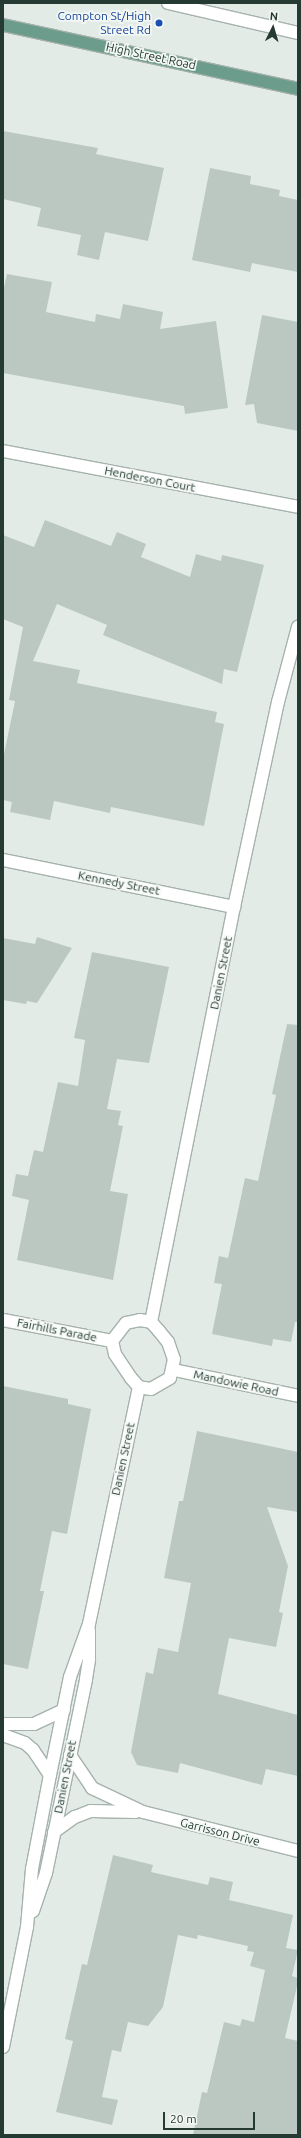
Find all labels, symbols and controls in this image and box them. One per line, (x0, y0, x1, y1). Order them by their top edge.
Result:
north arrow (253, 8, 293, 48)
place label: Compton St/High Street Rd (57, 9, 151, 37)
text: N (269, 10, 279, 22)
marker: Compton St/High Street Rd (154, 18, 164, 28)
street label: High Street Road (105, 39, 197, 73)
street label: Henderson Court (103, 463, 197, 495)
street label: Kennedy Street (77, 868, 161, 898)
street label: Danien Street (207, 935, 235, 1011)
street label: Fairhills Parade (16, 1315, 98, 1345)
street label: Mandowie Road (192, 1367, 280, 1399)
street label: Danien Street (108, 1421, 138, 1497)
street label: Danien Street (51, 1739, 79, 1815)
street label: Garrisson Drive (179, 1815, 261, 1849)
scale bar (165, 2104, 257, 2130)
text: 20 m (170, 2112, 197, 2125)

